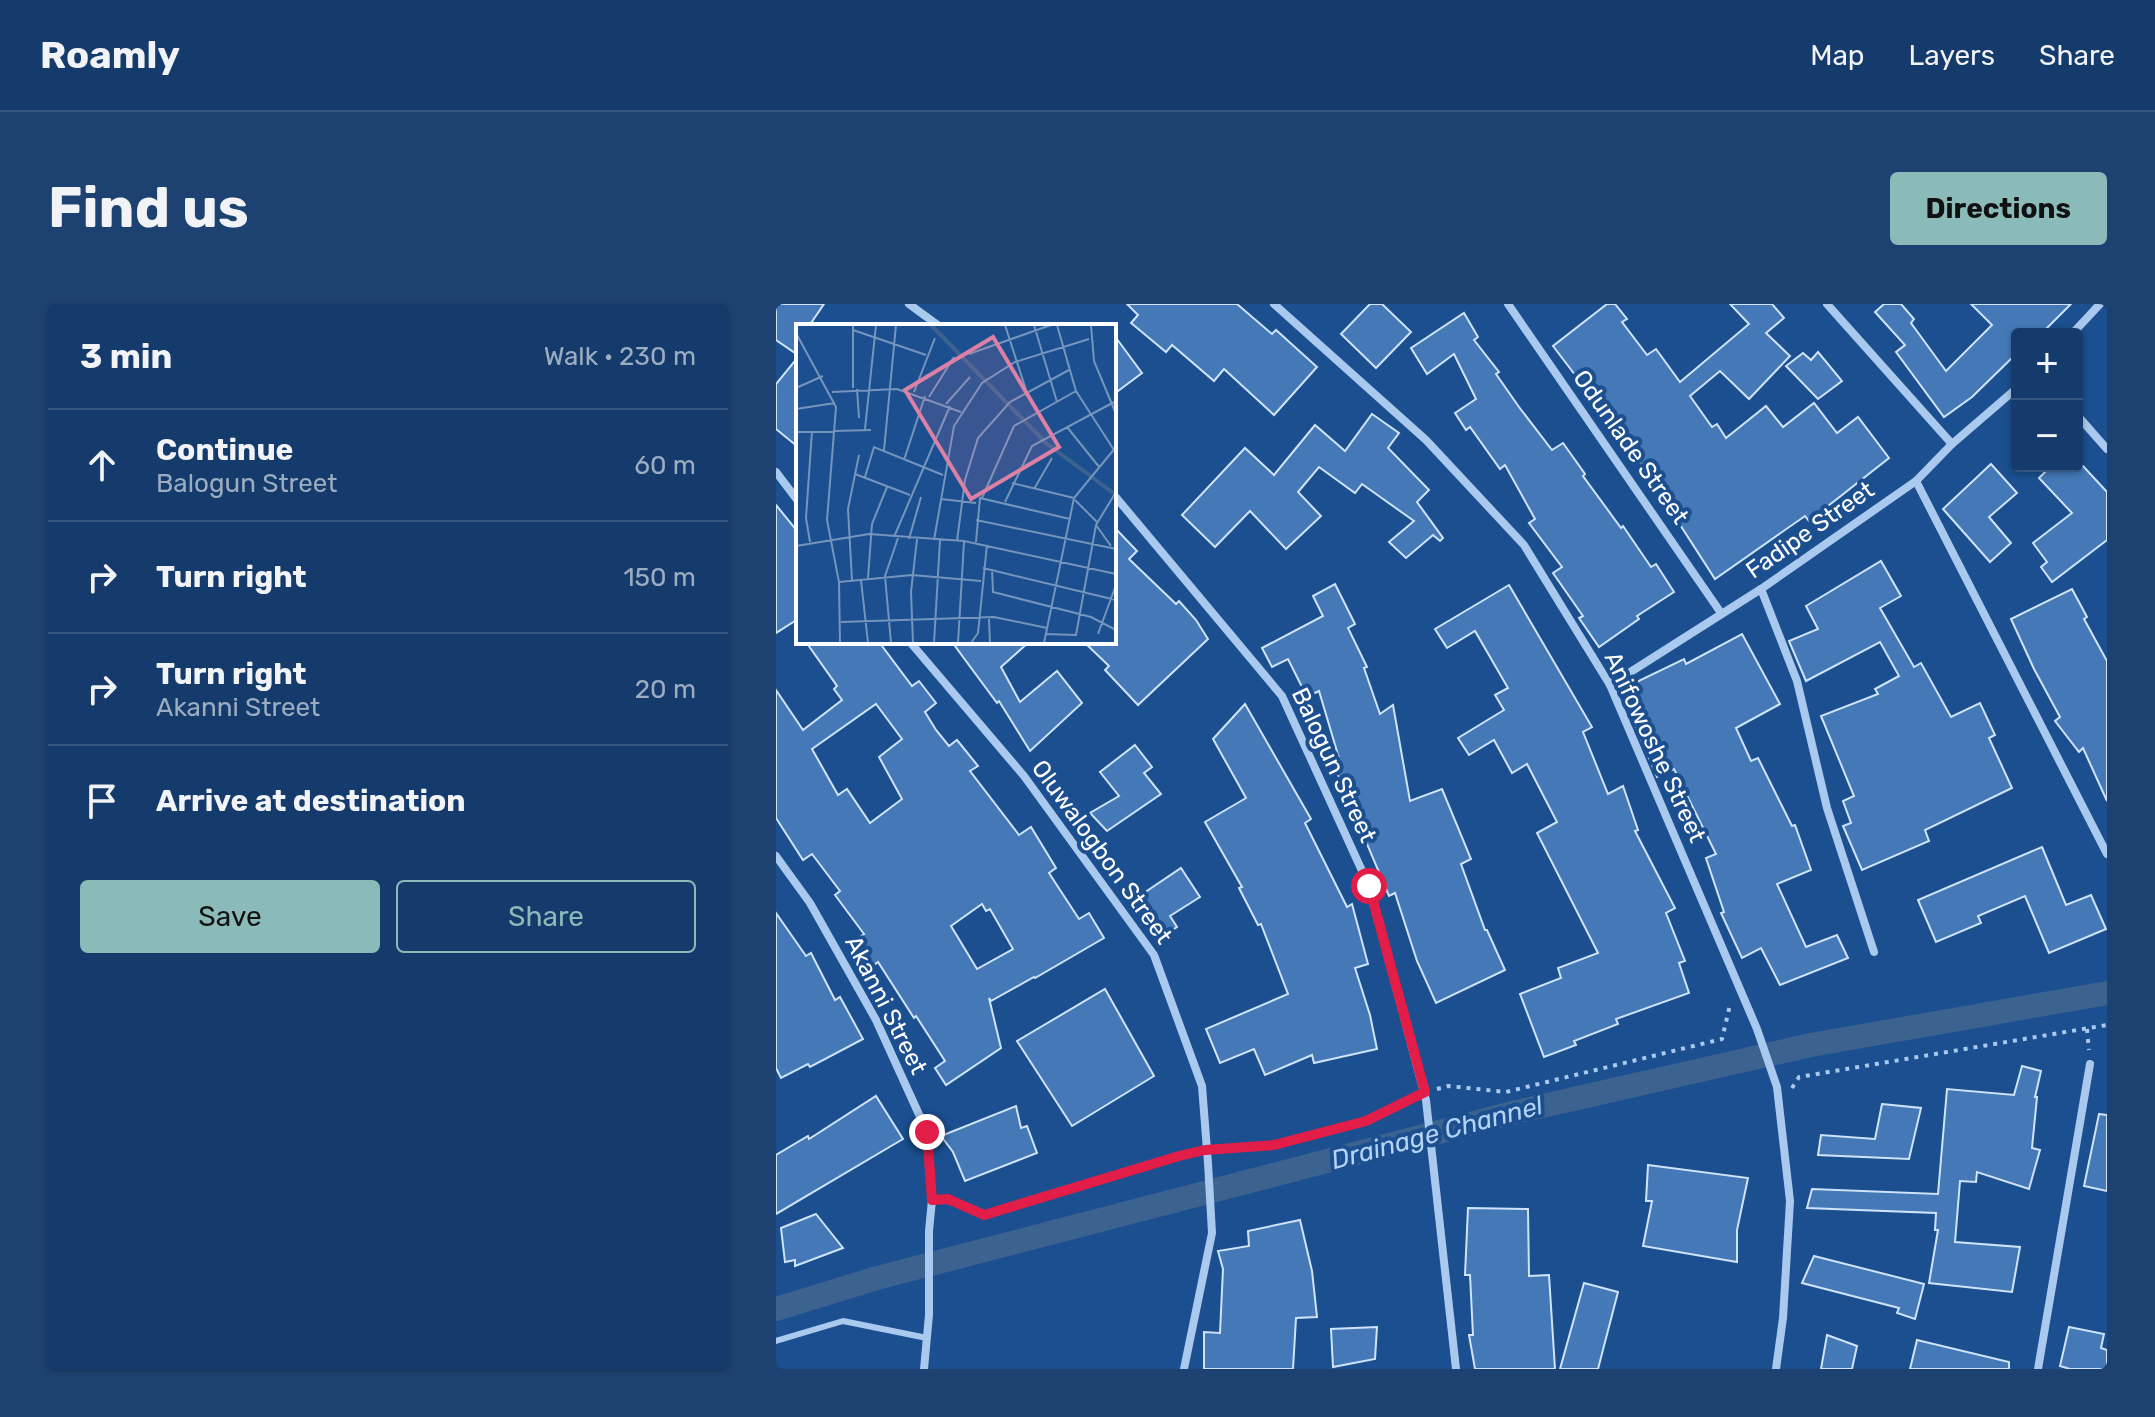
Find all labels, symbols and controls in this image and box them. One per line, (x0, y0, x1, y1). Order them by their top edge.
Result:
text: Roamly (40, 32, 180, 78)
text: Map (1810, 39, 1865, 72)
text: Layers (1909, 39, 1995, 72)
text: Share (2039, 39, 2115, 72)
button: Directions (1890, 172, 2107, 245)
text: Find us (48, 175, 249, 241)
inset map (796, 324, 1116, 644)
map controls (2011, 328, 2083, 472)
button: + (2011, 328, 2083, 400)
text: 3 min (80, 336, 172, 377)
text: Walk · 230 m (544, 341, 696, 372)
street label: Odunlade Street (1567, 365, 1695, 529)
button: − (2011, 400, 2083, 472)
text: Continue (156, 432, 293, 468)
icon: ahead (80, 443, 124, 487)
text: 60 m (634, 450, 696, 481)
text: Balogun Street (156, 468, 337, 499)
street label: Fadipe Street (1741, 476, 1879, 584)
icon: right (80, 555, 124, 599)
text: Turn right (156, 559, 307, 595)
text: 150 m (623, 562, 696, 593)
street label: Anifowoshe Street (1599, 647, 1711, 847)
text: Turn right (156, 656, 307, 692)
icon: right (80, 667, 124, 711)
text: 20 m (635, 674, 696, 705)
street label: Balogun Street (1286, 683, 1382, 847)
text: Akanni Street (156, 692, 320, 723)
street label: Oluwalogbon Street (1026, 755, 1178, 949)
icon: arrive (80, 779, 124, 823)
text: Arrive at destination (156, 783, 466, 819)
route start (1351, 868, 1387, 904)
button: Save (80, 880, 380, 953)
button: Share (396, 880, 696, 953)
street label: Akanni Street (839, 931, 933, 1079)
water label: Drainage Channel (1328, 1090, 1547, 1176)
route end (909, 1114, 945, 1150)

